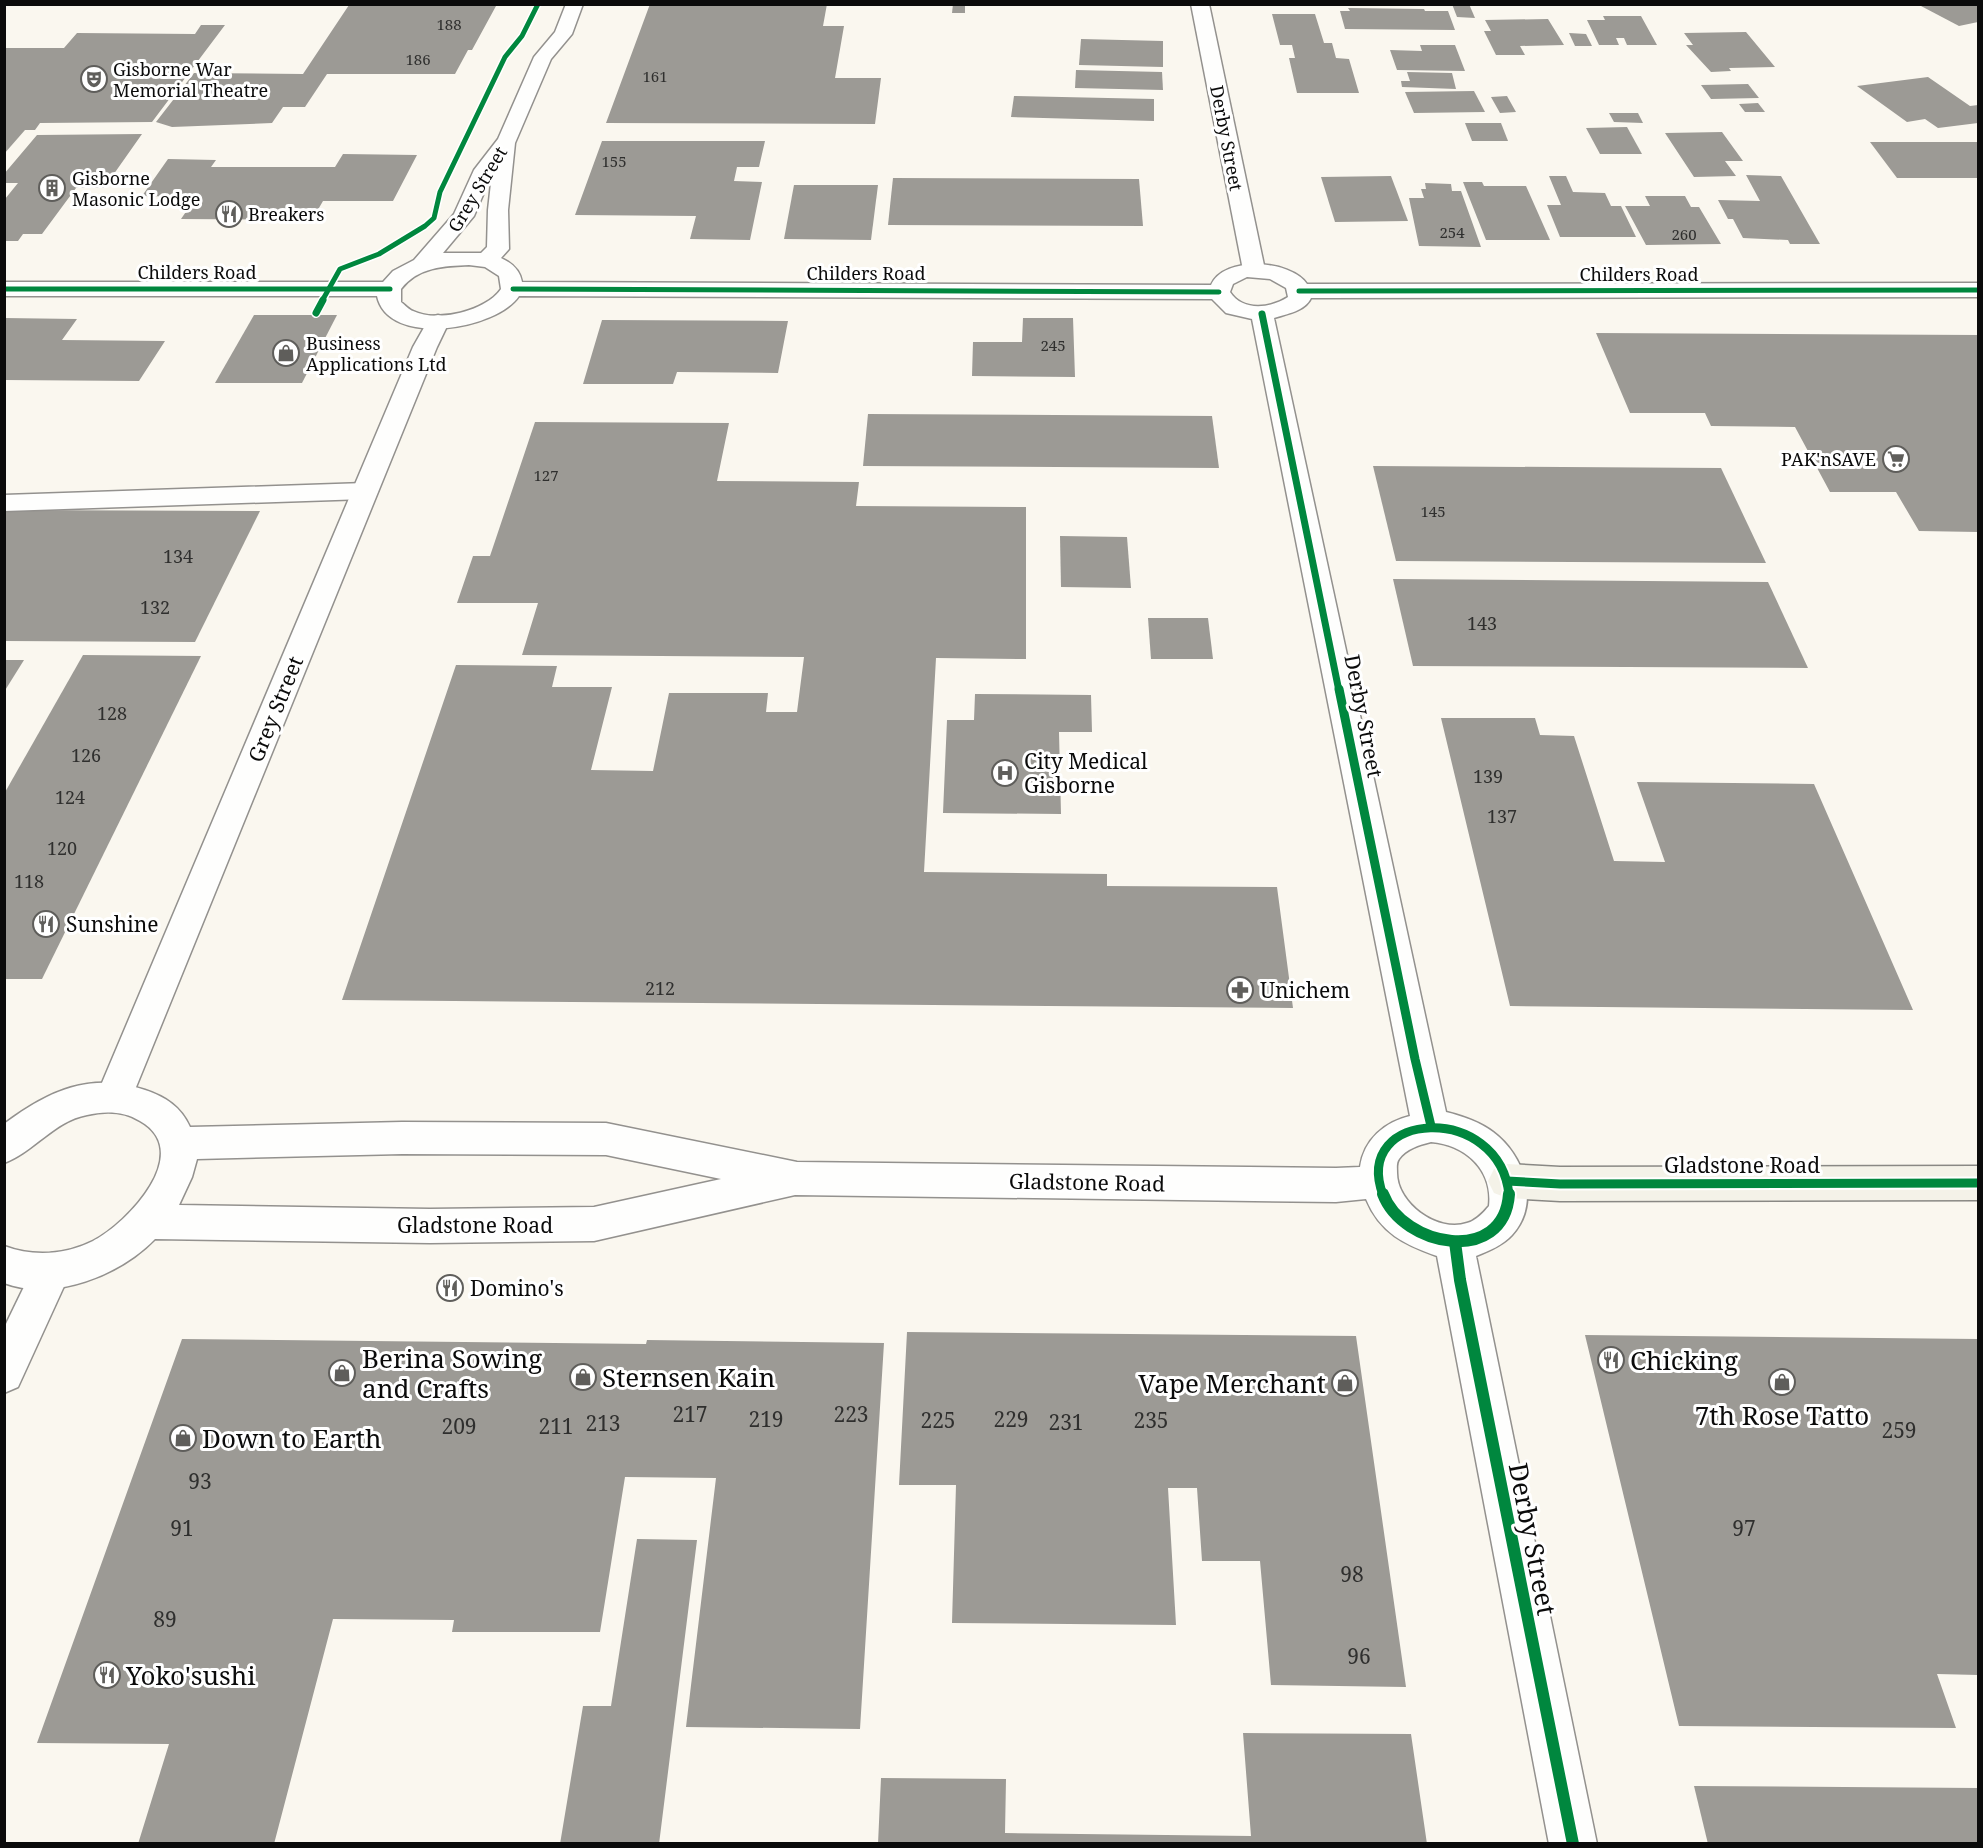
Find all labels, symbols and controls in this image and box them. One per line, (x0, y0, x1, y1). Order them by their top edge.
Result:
house number: 188 (436, 14, 462, 34)
house number: 186 (405, 49, 431, 69)
place label: Gisborne War Memorial Theatre (113, 57, 268, 102)
theatre icon: Gisborne War Memorial Theatre (79, 64, 109, 94)
house number: 161 (642, 66, 668, 86)
street label: Derby Street (1205, 83, 1249, 193)
street label: Grey Street (442, 142, 512, 236)
house number: 155 (601, 151, 627, 171)
place label: Gisborne Masonic Lodge (72, 166, 200, 211)
building icon: Gisborne Masonic Lodge (37, 173, 67, 203)
restaurant icon: Breakers (214, 199, 244, 229)
place label: Breakers (248, 202, 324, 226)
house number: 254 (1439, 222, 1465, 242)
house number: 260 (1671, 224, 1697, 244)
street label: Childers Road (137, 260, 257, 284)
street label: Childers Road (806, 261, 926, 285)
street label: Childers Road (1579, 262, 1699, 286)
place label: Business Applications Ltd (306, 331, 447, 376)
house number: 245 (1040, 335, 1066, 355)
shop icon: Business Applications Ltd (271, 338, 301, 368)
supermarket icon: PAK'nSAVE (1881, 444, 1911, 474)
place label: PAK'nSAVE (1781, 447, 1876, 471)
house number: 127 (533, 465, 559, 485)
house number: 145 (1420, 501, 1446, 521)
house number: 134 (163, 544, 193, 568)
house number: 132 (140, 595, 170, 619)
house number: 143 (1467, 611, 1497, 635)
street label: Grey Street (241, 652, 309, 766)
street label: Derby Street (1338, 652, 1390, 780)
house number: 128 (97, 701, 127, 725)
house number: 126 (71, 743, 101, 767)
place label: City Medical Gisborne (1024, 747, 1148, 799)
hospital icon: City Medical Gisborne (990, 758, 1020, 788)
house number: 139 (1473, 764, 1503, 788)
house number: 124 (55, 785, 85, 809)
house number: 137 (1487, 804, 1517, 828)
house number: 120 (47, 836, 77, 860)
house number: 118 (14, 869, 44, 893)
restaurant icon: Sunshine (31, 909, 61, 939)
place label: Sunshine (66, 910, 159, 938)
pharmacy icon: Unichem (1225, 975, 1255, 1005)
house number: 212 (645, 976, 675, 1000)
place label: Unichem (1260, 976, 1350, 1004)
street label: Gladstone Road (1664, 1151, 1820, 1179)
street label: Gladstone Road (1009, 1167, 1165, 1197)
street label: Gladstone Road (397, 1211, 553, 1239)
restaurant icon: Domino's (435, 1273, 465, 1303)
place label: Domino's (470, 1274, 564, 1302)
place label: Berina Sowing and Crafts (362, 1340, 542, 1406)
place label: Chicking (1630, 1342, 1738, 1378)
restaurant icon: Chicking (1596, 1345, 1626, 1375)
shop icon: Berina Sowing and Crafts (327, 1358, 357, 1388)
place label: Sternsen Kain (602, 1359, 776, 1395)
shop icon: Sternsen Kain (568, 1362, 598, 1392)
place label: Vape Merchant (1138, 1365, 1326, 1401)
shop icon: 7th Rose Tatto (1767, 1367, 1797, 1397)
shop icon: Vape Merchant (1330, 1368, 1360, 1398)
place label: 7th Rose Tatto (1695, 1397, 1869, 1433)
house number: 217 (672, 1400, 708, 1428)
house number: 223 (833, 1400, 869, 1428)
house number: 219 (748, 1405, 784, 1433)
house number: 229 (993, 1405, 1029, 1433)
house number: 225 (920, 1406, 956, 1434)
house number: 235 (1133, 1406, 1169, 1434)
house number: 231 (1048, 1408, 1084, 1436)
house number: 213 (585, 1409, 621, 1437)
house number: 209 (441, 1412, 477, 1440)
house number: 211 (538, 1412, 574, 1440)
house number: 259 (1881, 1416, 1917, 1444)
place label: Down to Earth (202, 1420, 382, 1456)
shop icon: Down to Earth (168, 1423, 198, 1453)
street label: Derby Street (1501, 1460, 1565, 1618)
house number: 93 (188, 1467, 212, 1495)
house number: 91 (170, 1514, 194, 1542)
house number: 97 (1732, 1514, 1756, 1542)
house number: 98 (1340, 1560, 1364, 1588)
house number: 89 (153, 1605, 177, 1633)
house number: 96 (1347, 1642, 1371, 1670)
place label: Yoko'sushi (125, 1657, 256, 1693)
restaurant icon: Yoko'sushi (92, 1660, 122, 1690)

